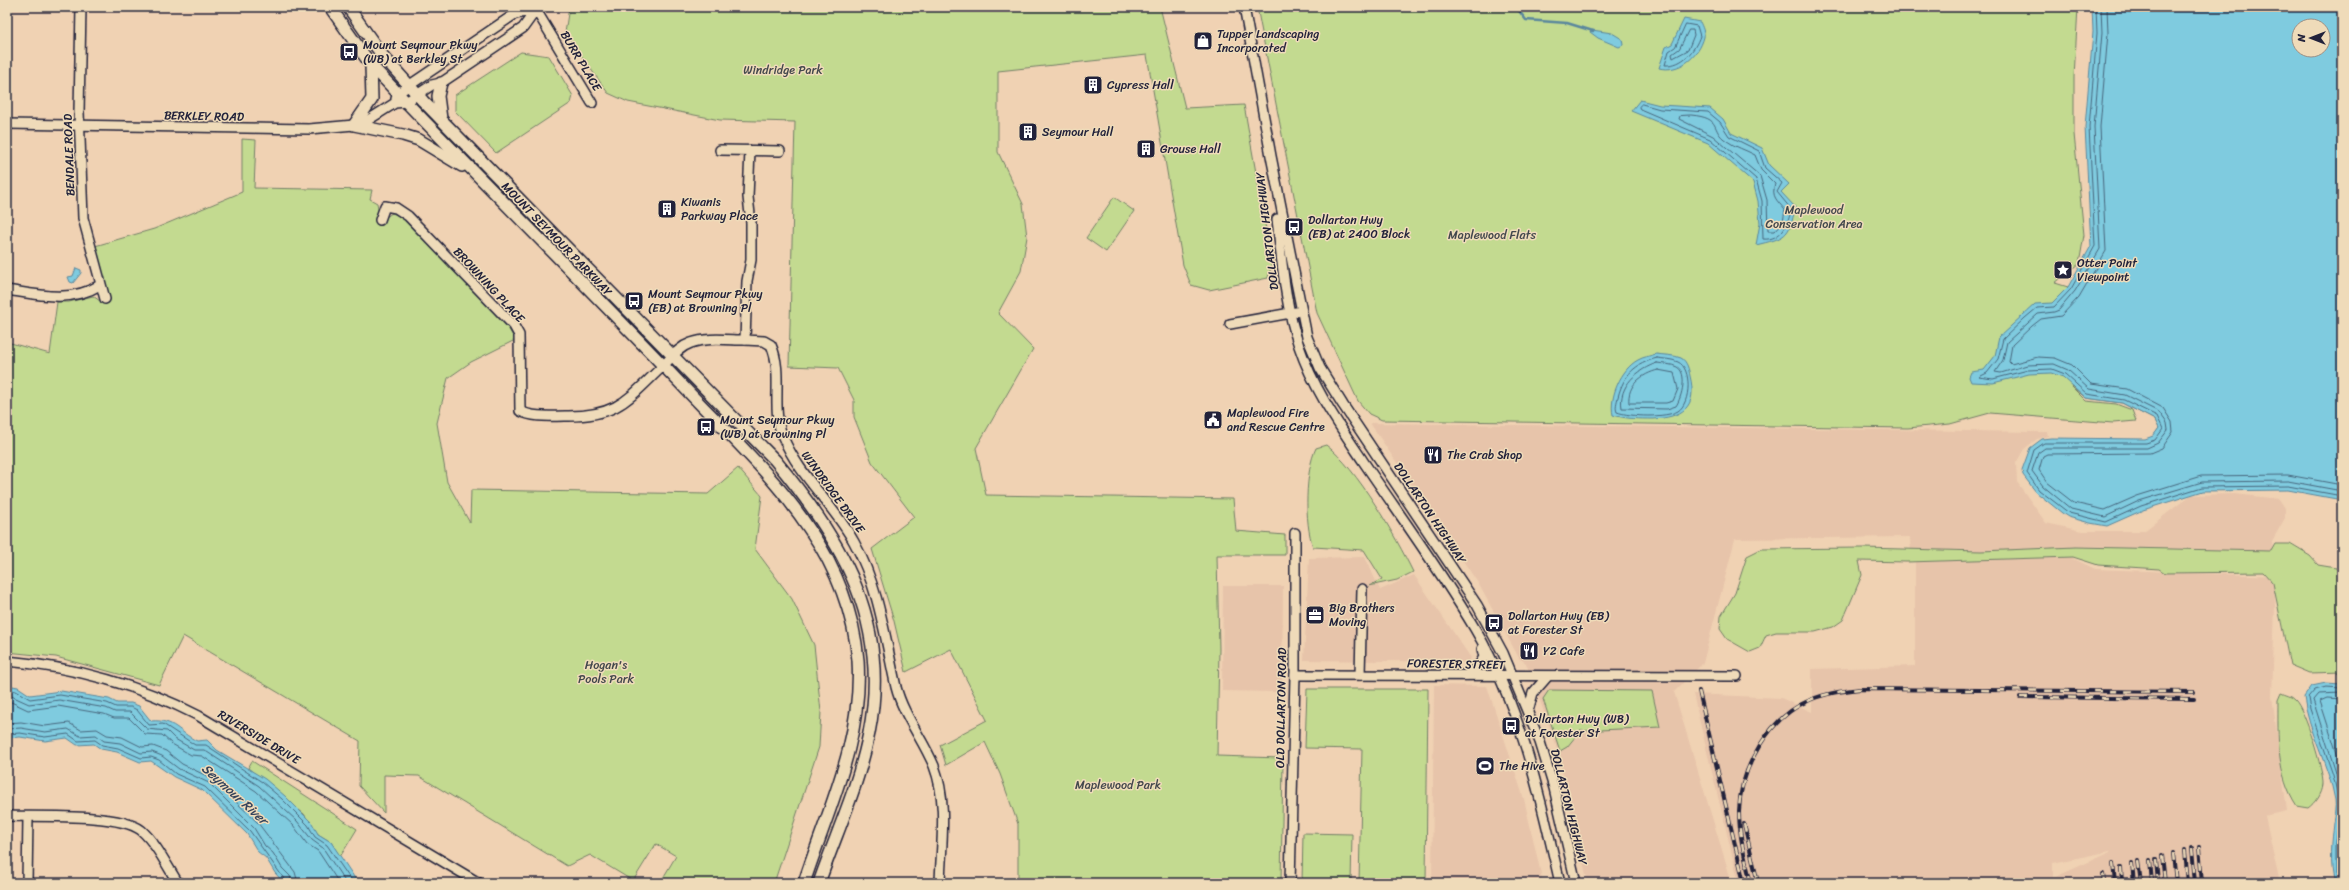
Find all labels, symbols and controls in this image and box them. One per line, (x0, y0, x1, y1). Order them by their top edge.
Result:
north arrow (2291, 18, 2331, 58)
place label: Tupper Landscaping Incorporated (1216, 23, 1319, 59)
street label: BURR PLACE (554, 26, 609, 97)
shop icon: Tupper Landscaping Incorporated (1192, 30, 1214, 52)
place label: Mount Seymour Pkwy (WB) at Berkley St (363, 34, 478, 70)
text: N (2292, 34, 2311, 43)
bus stop icon: Mount Seymour Pkwy (WB) at Berkley St (338, 41, 360, 63)
park label: Windridge Park (743, 59, 823, 81)
building icon: Cypress Hall (1082, 74, 1104, 96)
place label: Cypress Hall (1107, 74, 1174, 96)
street label: BERKLEY ROAD (164, 104, 245, 128)
street label: BENDALE ROAD (57, 113, 81, 197)
building icon: Seymour Hall (1017, 121, 1039, 143)
place label: Seymour Hall (1042, 121, 1114, 143)
building icon: Grouse Hall (1135, 138, 1157, 160)
place label: Grouse Hall (1160, 138, 1221, 160)
street label: DOLLARTON HIGHWAY (1249, 170, 1285, 291)
street label: MOUNT SEYMOUR PARKWAY (496, 176, 618, 302)
place label: Kiwanis Parkway Place (681, 191, 758, 227)
building icon: Kiwanis Parkway Place (656, 198, 678, 220)
park label: Maplewood Conservation Area (1765, 199, 1863, 235)
place label: Dollarton Hwy (EB) at 2400 Block (1308, 209, 1410, 245)
bus stop icon: Dollarton Hwy (EB) at 2400 Block (1283, 216, 1305, 238)
park label: Maplewood Flats (1448, 224, 1536, 246)
street label: BROWNING PLACE (448, 242, 531, 329)
place label: Otter Point Viewpoint (2077, 252, 2138, 288)
place icon: Otter Point Viewpoint (2052, 259, 2074, 281)
place label: Mount Seymour Pkwy (EB) at Browning Pl (648, 283, 763, 319)
bus stop icon: Mount Seymour Pkwy (EB) at Browning Pl (623, 290, 645, 312)
place label: Maplewood Fire and Rescue Centre (1227, 402, 1325, 438)
place label: Mount Seymour Pkwy (WB) at Browning Pl (720, 409, 835, 445)
public building icon: Maplewood Fire and Rescue Centre (1202, 409, 1224, 431)
bus stop icon: Mount Seymour Pkwy (WB) at Browning Pl (695, 416, 717, 438)
restaurant icon: The Crab Shop (1422, 444, 1444, 466)
place label: The Crab Shop (1447, 444, 1523, 466)
street label: WINDRIDGE DRIVE (795, 446, 871, 539)
street label: DOLLARTON HIGHWAY (1388, 458, 1473, 569)
place label: Big Brothers Moving (1329, 597, 1395, 633)
office icon: Big Brothers Moving (1304, 604, 1326, 626)
place label: Dollarton Hwy (EB) at Forester St (1508, 605, 1610, 641)
bus stop icon: Dollarton Hwy (EB) at Forester St (1483, 612, 1505, 634)
restaurant icon: Y2 Cafe (1518, 640, 1540, 662)
place label: Y2 Cafe (1543, 640, 1585, 662)
street label: OLD DOLLARTON ROAD (1269, 647, 1293, 768)
street label: FORESTER STREET (1407, 652, 1506, 676)
park label: Hogan's Pools Park (578, 654, 635, 690)
street label: RIVERSIDE DRIVE (213, 704, 306, 771)
place label: Dollarton Hwy (WB) at Forester St (1525, 708, 1629, 744)
bus stop icon: Dollarton Hwy (WB) at Forester St (1500, 715, 1522, 737)
street label: DOLLARTON HIGHWAY (1544, 747, 1594, 868)
sports icon: The Hive (1474, 755, 1496, 777)
place label: The Hive (1499, 755, 1545, 777)
water label: Seymour River (196, 758, 276, 832)
park label: Maplewood Park (1075, 774, 1161, 796)

